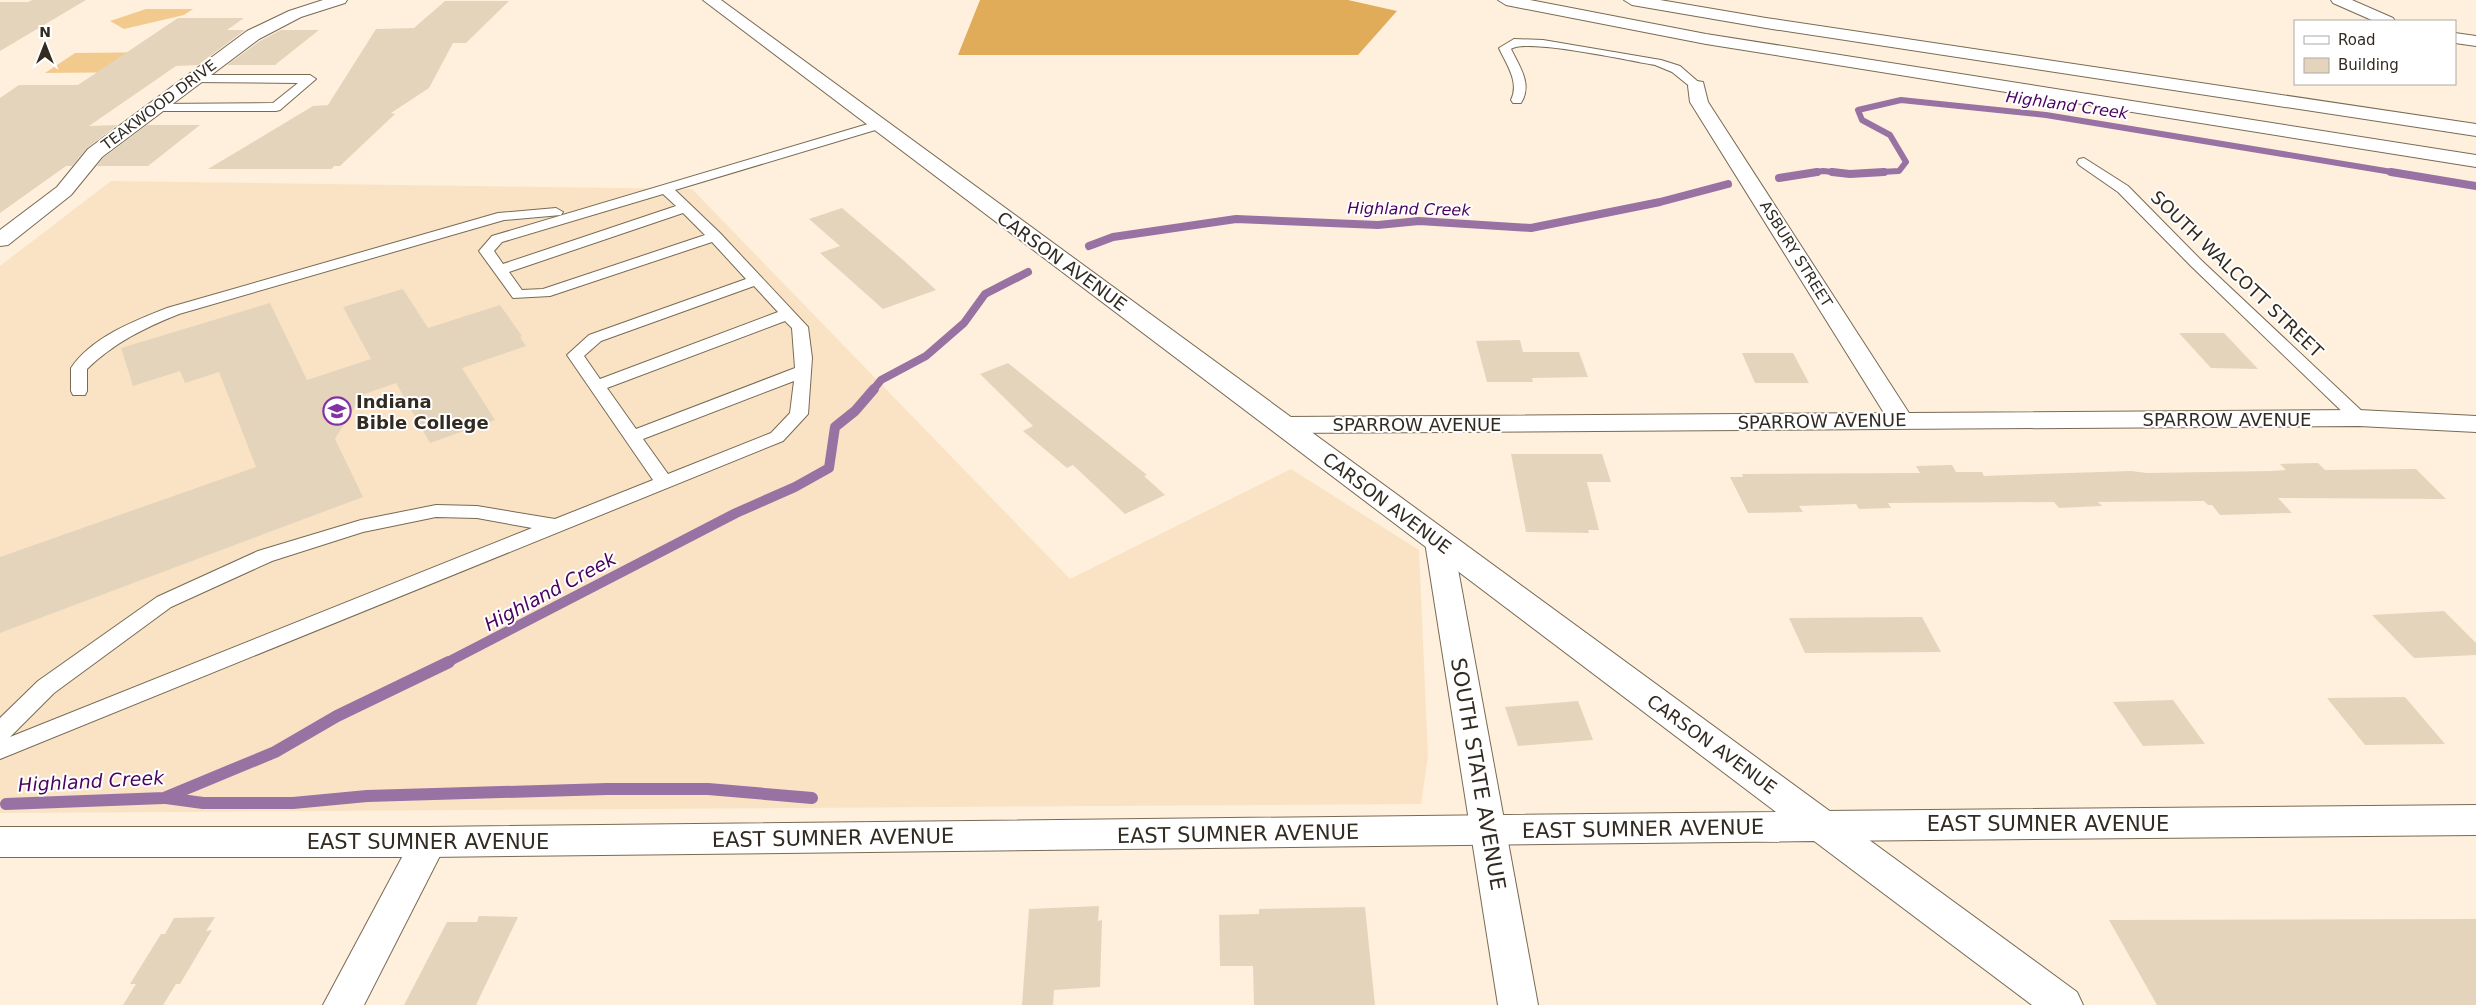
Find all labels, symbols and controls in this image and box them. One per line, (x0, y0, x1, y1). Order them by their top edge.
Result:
north arrow (20, 20, 70, 70)
legend (2294, 20, 2456, 85)
text: N (39, 24, 51, 40)
text: Road (2338, 31, 2376, 49)
street label: TEAKWOOD DRIVE (97, 56, 220, 155)
text: Building (2338, 56, 2399, 74)
water label: Highland Creek (2005, 87, 2130, 123)
street label: SOUTH WALCOTT STREET (2147, 186, 2328, 362)
water label: Highland Creek (1347, 198, 1471, 220)
street label: ASBURY STREET (1756, 198, 1836, 311)
street label: CARSON AVENUE (993, 207, 1131, 315)
place label: Indiana Bible College (356, 391, 489, 433)
school or university icon: Indiana Bible College (322, 396, 352, 426)
street label: SPARROW AVENUE (1737, 409, 1907, 433)
street label: SPARROW AVENUE (2142, 409, 2312, 430)
street label: SPARROW AVENUE (1332, 414, 1502, 435)
street label: CARSON AVENUE (1319, 448, 1455, 558)
water label: Highland Creek (480, 547, 621, 635)
street label: SOUTH STATE AVENUE (1446, 656, 1510, 892)
street label: CARSON AVENUE (1643, 690, 1781, 798)
water label: Highland Creek (17, 766, 166, 796)
street label: EAST SUMNER AVENUE (1927, 812, 2169, 836)
street label: EAST SUMNER AVENUE (1522, 815, 1764, 843)
street label: EAST SUMNER AVENUE (1117, 820, 1359, 848)
street label: EAST SUMNER AVENUE (712, 824, 954, 852)
street label: EAST SUMNER AVENUE (307, 830, 549, 854)

